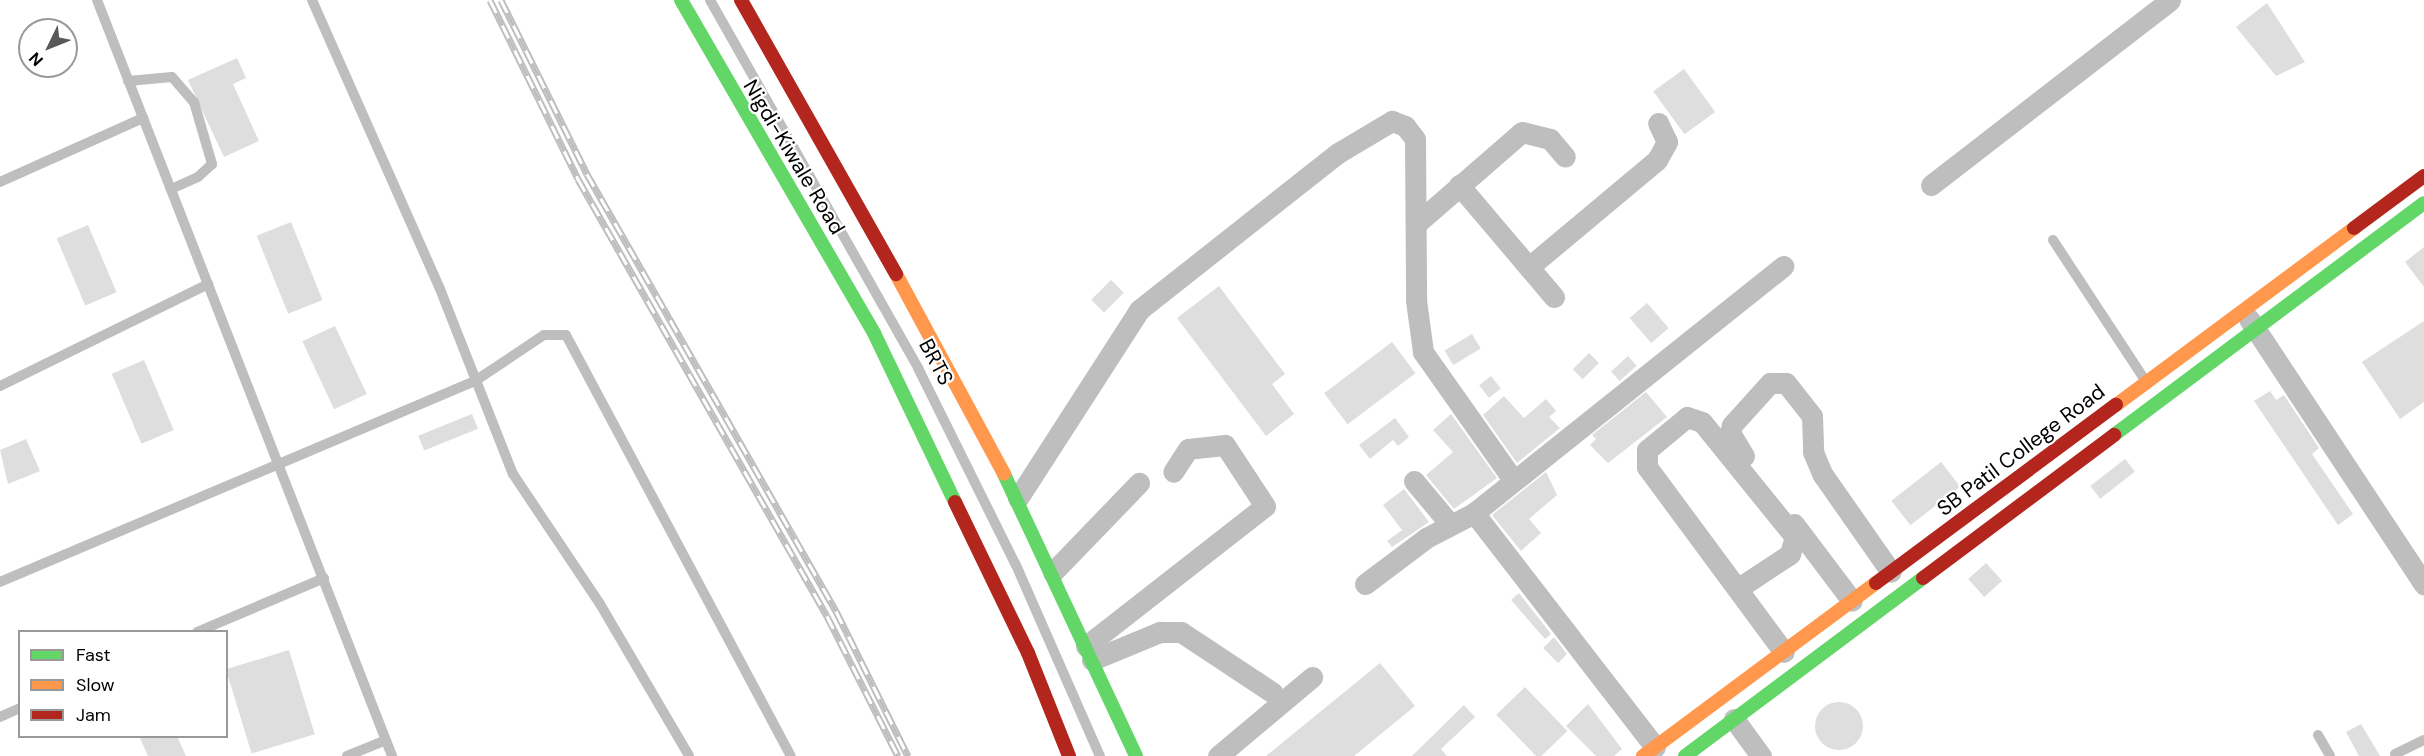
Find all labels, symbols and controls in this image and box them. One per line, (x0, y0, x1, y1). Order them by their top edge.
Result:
north arrow (18, 18, 78, 78)
text: N (24, 48, 48, 71)
street label: Nigdi-Kiwale Road (738, 75, 850, 239)
street label: BRTS (913, 335, 959, 389)
street label: SB Patil College Road (1932, 379, 2110, 521)
legend (18, 630, 228, 738)
text: Fast (76, 643, 111, 667)
text: Slow (76, 673, 115, 697)
text: Jam (76, 703, 111, 727)

